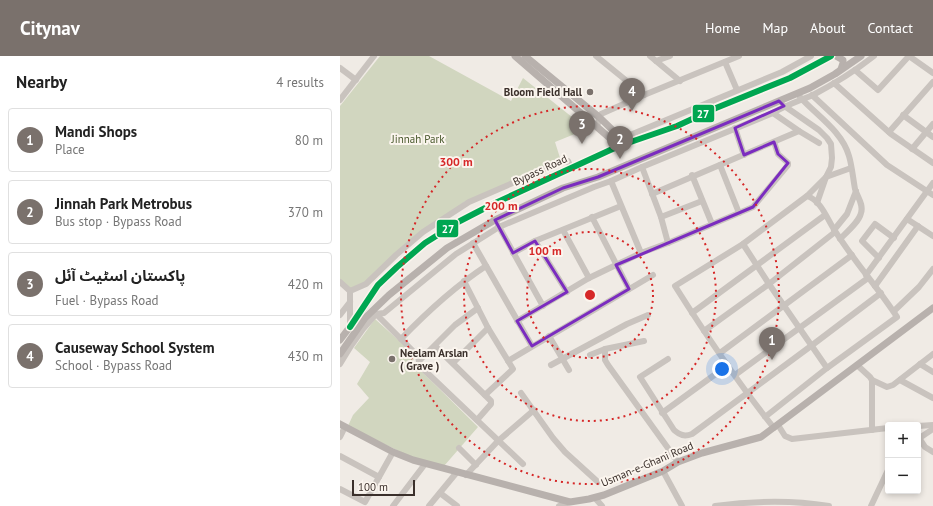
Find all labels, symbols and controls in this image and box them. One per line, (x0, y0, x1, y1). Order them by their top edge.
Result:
text: Citynav (20, 16, 80, 40)
text: Home (705, 19, 740, 37)
text: Map (762, 19, 788, 37)
text: About (810, 19, 846, 37)
text: Contact (868, 19, 913, 37)
text: Nearby (16, 71, 67, 93)
text: 4 results (276, 74, 324, 91)
pin: 4 (619, 78, 645, 111)
place label: Bloom Field Hall (504, 85, 583, 99)
marker: Bloom Field Hall (585, 87, 595, 97)
line badge: 27 (692, 104, 715, 123)
text: 27 (697, 107, 709, 121)
pin: 3 (569, 111, 595, 144)
text: Mandi Shops (55, 122, 137, 141)
pin: 2 (607, 126, 633, 159)
text: 1 (26, 132, 34, 149)
text: 80 m (295, 132, 323, 149)
park label: Jinnah Park (391, 132, 445, 146)
text: Place (55, 141, 85, 158)
street label: Bypass Road (511, 151, 570, 189)
text: 300 m (439, 154, 473, 169)
text: Jinnah Park Metrobus (55, 194, 192, 213)
text: 200 m (484, 198, 518, 213)
text: 2 (26, 204, 34, 221)
text: 370 m (288, 204, 323, 221)
text: Bus stop · Bypass Road (55, 213, 182, 230)
line badge: 27 (436, 219, 459, 238)
text: 27 (442, 222, 454, 236)
text: 100 m (528, 243, 562, 258)
text: پاکستان اسٹیٹ آئل (55, 266, 185, 285)
text: 3 (26, 276, 34, 293)
text: 420 m (288, 276, 323, 293)
centre of rings (583, 288, 597, 302)
text: Fuel · Bypass Road (55, 292, 159, 309)
pin: 1 (759, 327, 785, 360)
text: Causeway School System (55, 338, 215, 357)
place label: Neelam Arslan ( Grave ) (400, 346, 468, 373)
text: 4 (26, 348, 34, 365)
text: 430 m (288, 348, 323, 365)
marker: Neelam Arslan ( Grave ) (387, 354, 397, 364)
text: School · Bypass Road (55, 357, 172, 374)
your location (712, 359, 732, 379)
map controls (885, 422, 921, 494)
button: + (885, 422, 921, 458)
street label: Usman-e-Ghani Road (599, 438, 695, 490)
button: − (885, 458, 921, 494)
scale bar (352, 478, 415, 497)
text: 100 m (358, 480, 388, 494)

